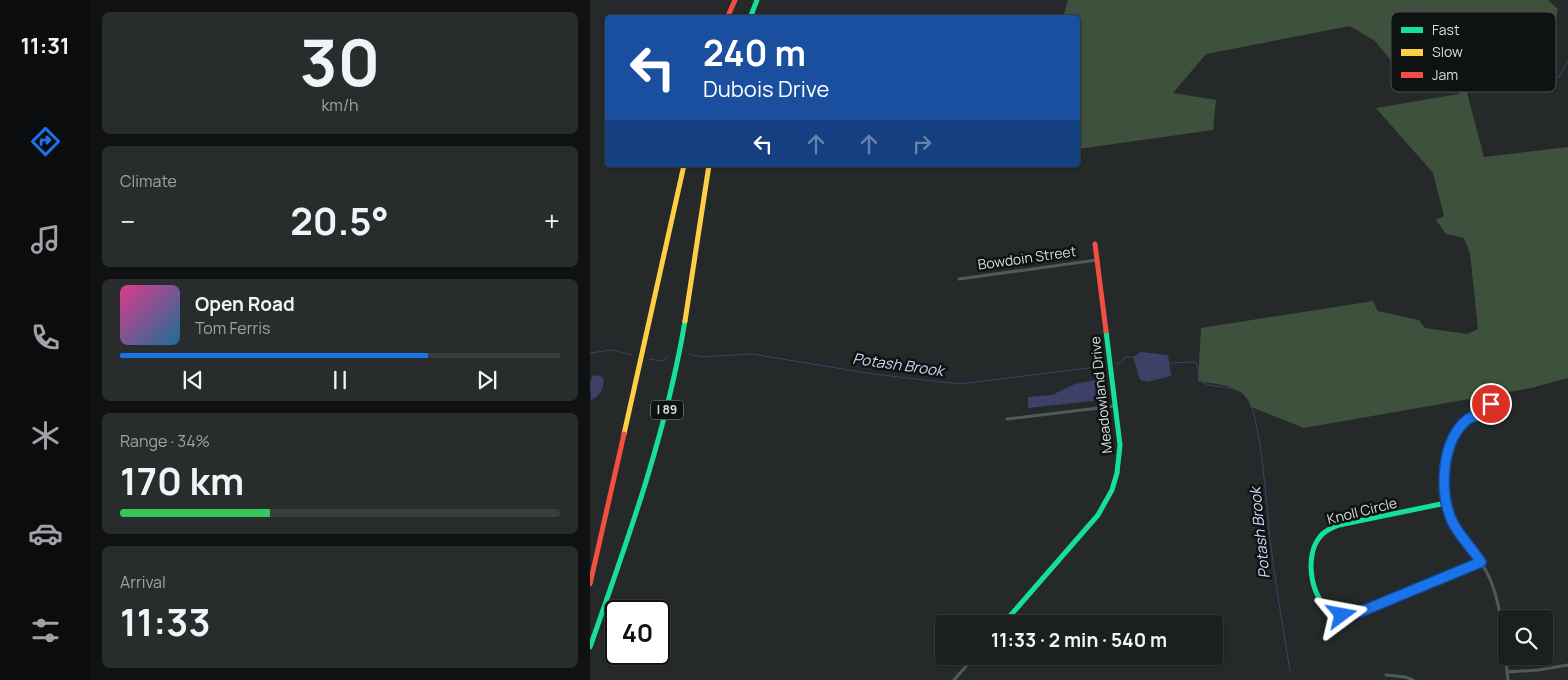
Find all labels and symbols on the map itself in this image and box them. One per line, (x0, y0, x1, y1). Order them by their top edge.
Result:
legend (1391, 12, 1556, 92)
text: Fast (1432, 20, 1460, 39)
text: Slow (1432, 42, 1463, 61)
text: Jam (1432, 65, 1458, 84)
street label: Bowdoin Street (977, 241, 1078, 274)
street label: Meadowland Drive (1085, 335, 1116, 455)
water label: Potash Brook (851, 348, 947, 382)
pin (1470, 383, 1512, 425)
road number: I 89 (651, 400, 683, 420)
water label: Potash Brook (1244, 484, 1275, 580)
street label: Knoll Circle (1325, 493, 1399, 528)
position arrow (1315, 588, 1367, 640)
speed limit sign: 40 (605, 600, 670, 665)

